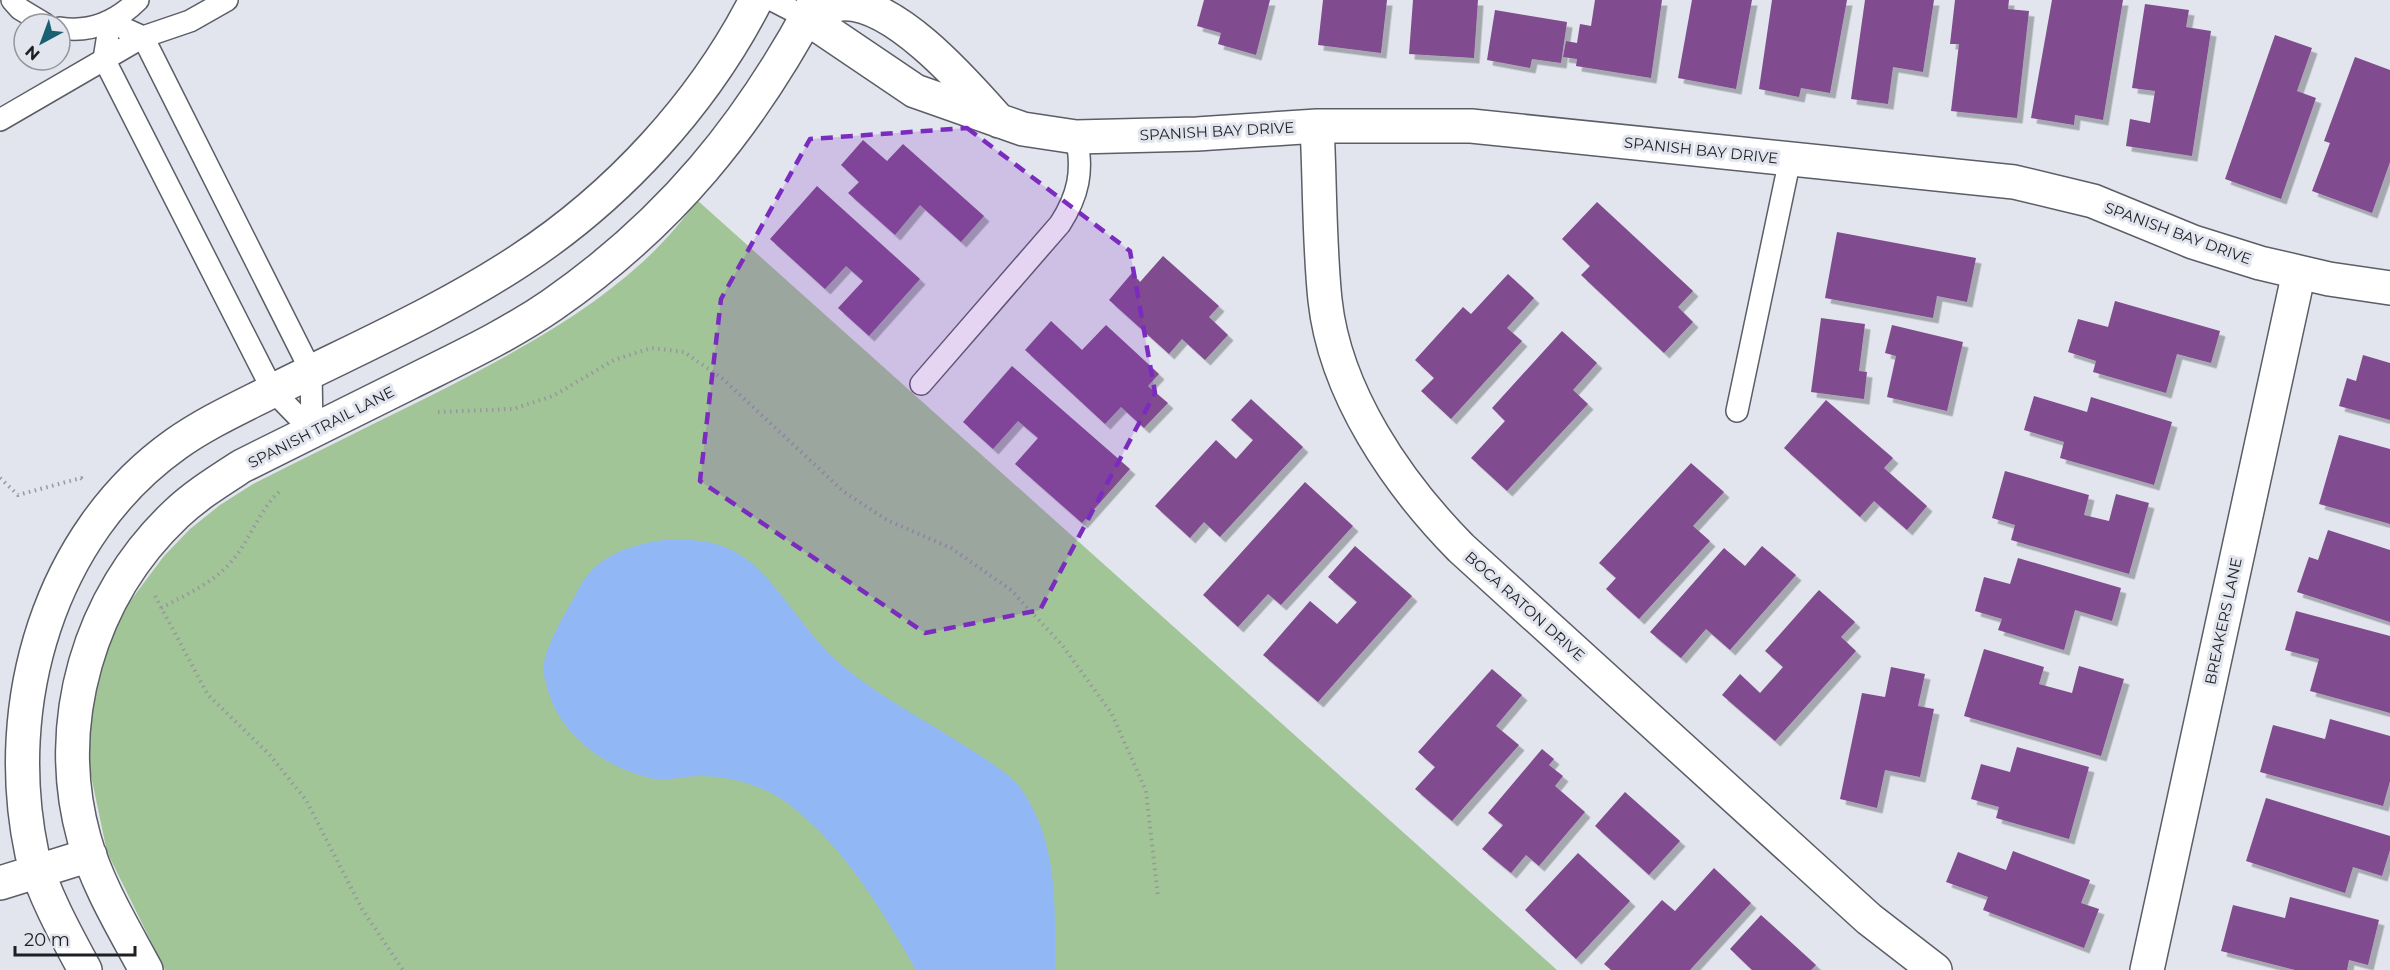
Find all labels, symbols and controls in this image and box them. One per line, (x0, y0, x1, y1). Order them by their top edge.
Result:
north arrow (12, 12, 72, 72)
text: N (21, 42, 44, 64)
street label: SPANISH BAY DRIVE (1139, 117, 1295, 145)
street label: SPANISH BAY DRIVE (1623, 132, 1779, 168)
street label: SPANISH BAY DRIVE (2102, 198, 2254, 268)
street label: SPANISH TRAIL LANE (245, 382, 397, 472)
street label: BOCA RATON DRIVE (1461, 547, 1589, 665)
street label: BREAKERS LANE (2200, 556, 2246, 686)
scale bar (15, 919, 135, 957)
text: 20 m (24, 929, 70, 951)

